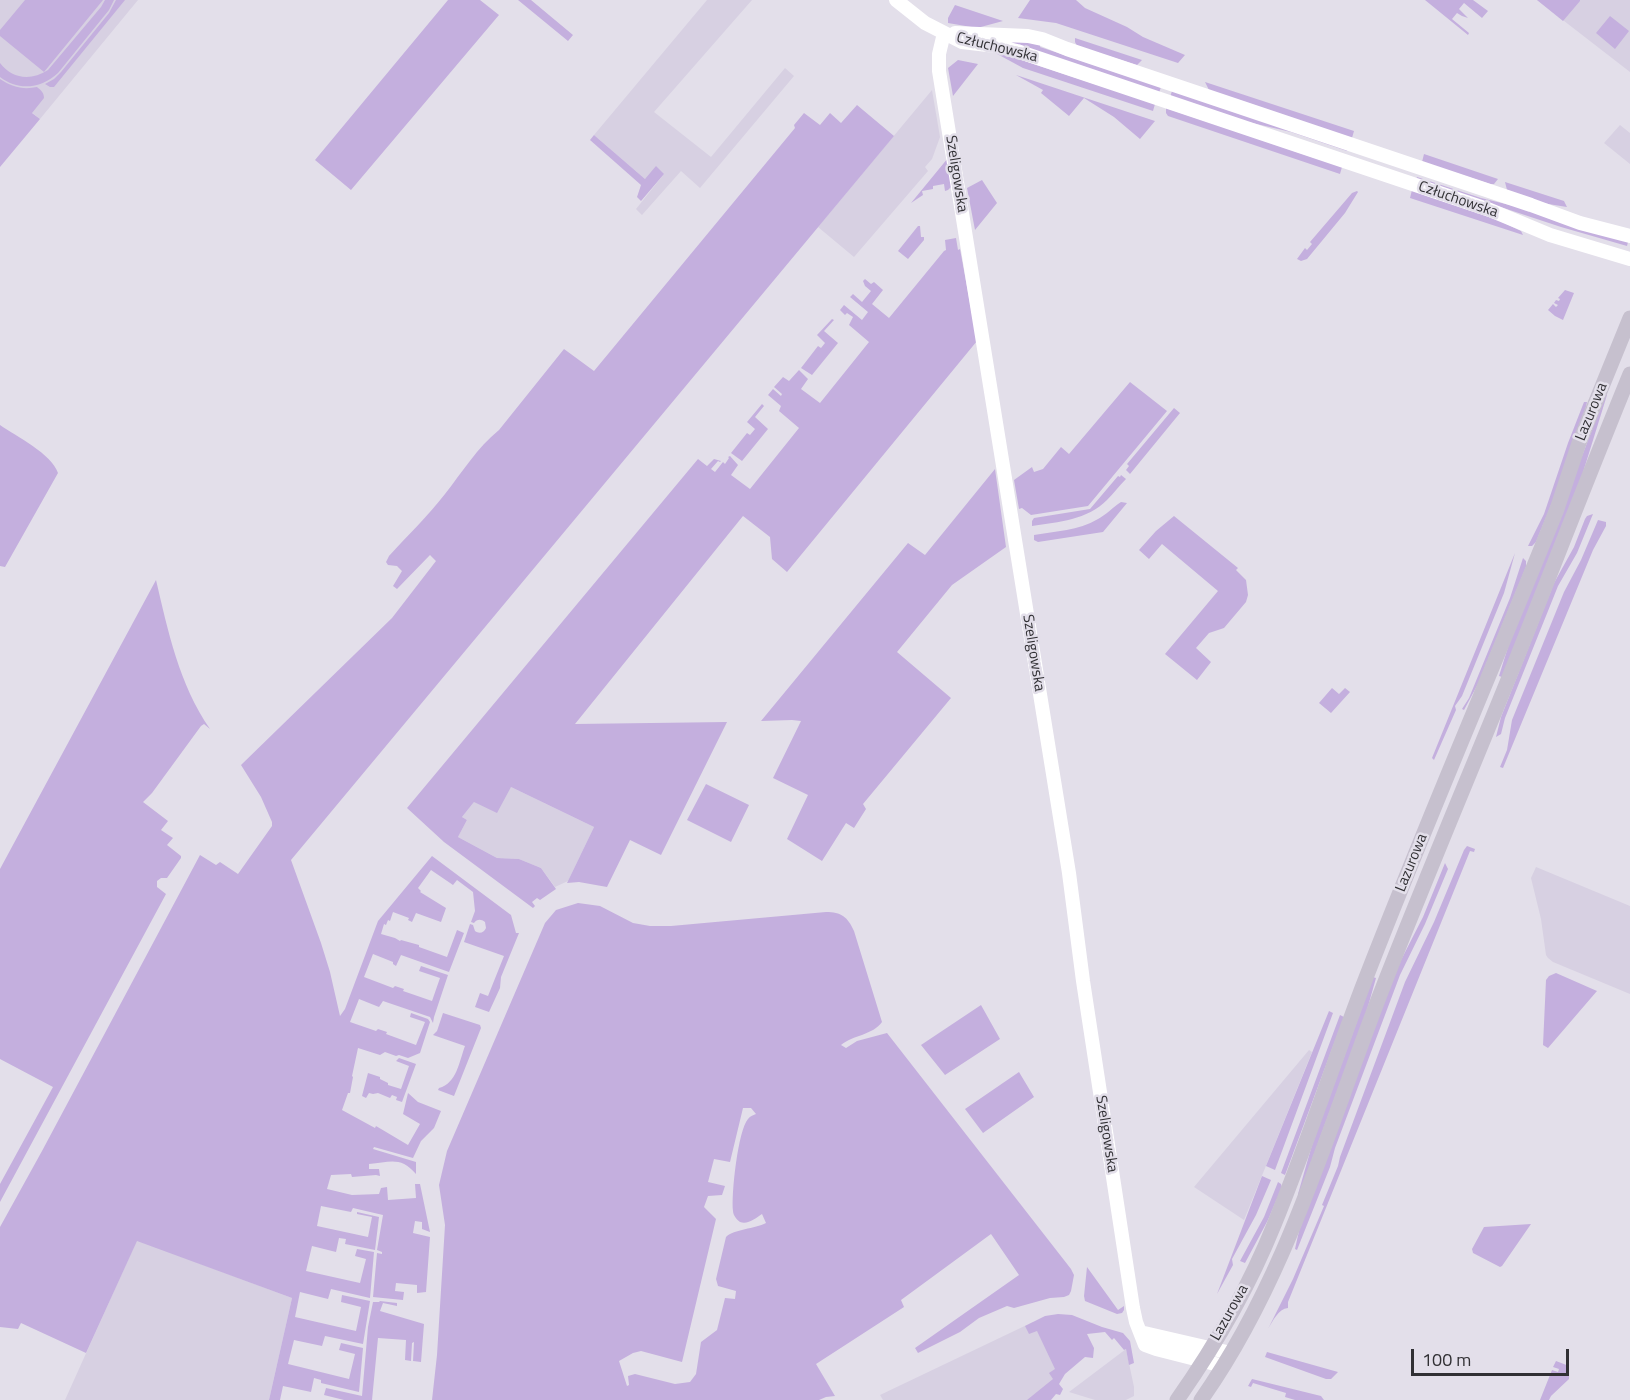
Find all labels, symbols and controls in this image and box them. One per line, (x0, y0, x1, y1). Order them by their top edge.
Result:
street label: Człuchowska (955, 29, 1039, 67)
street label: Szeligowska (941, 134, 971, 214)
street label: Człuchowska (1416, 178, 1500, 222)
street label: Lazurowa (1572, 380, 1612, 444)
street label: Szeligowska (1018, 613, 1048, 693)
street label: Lazurowa (1392, 831, 1432, 895)
street label: Szeligowska (1091, 1094, 1121, 1174)
street label: Lazurowa (1207, 1282, 1253, 1344)
scale bar (1414, 1337, 1572, 1375)
text: 100 m (1422, 1346, 1471, 1373)

